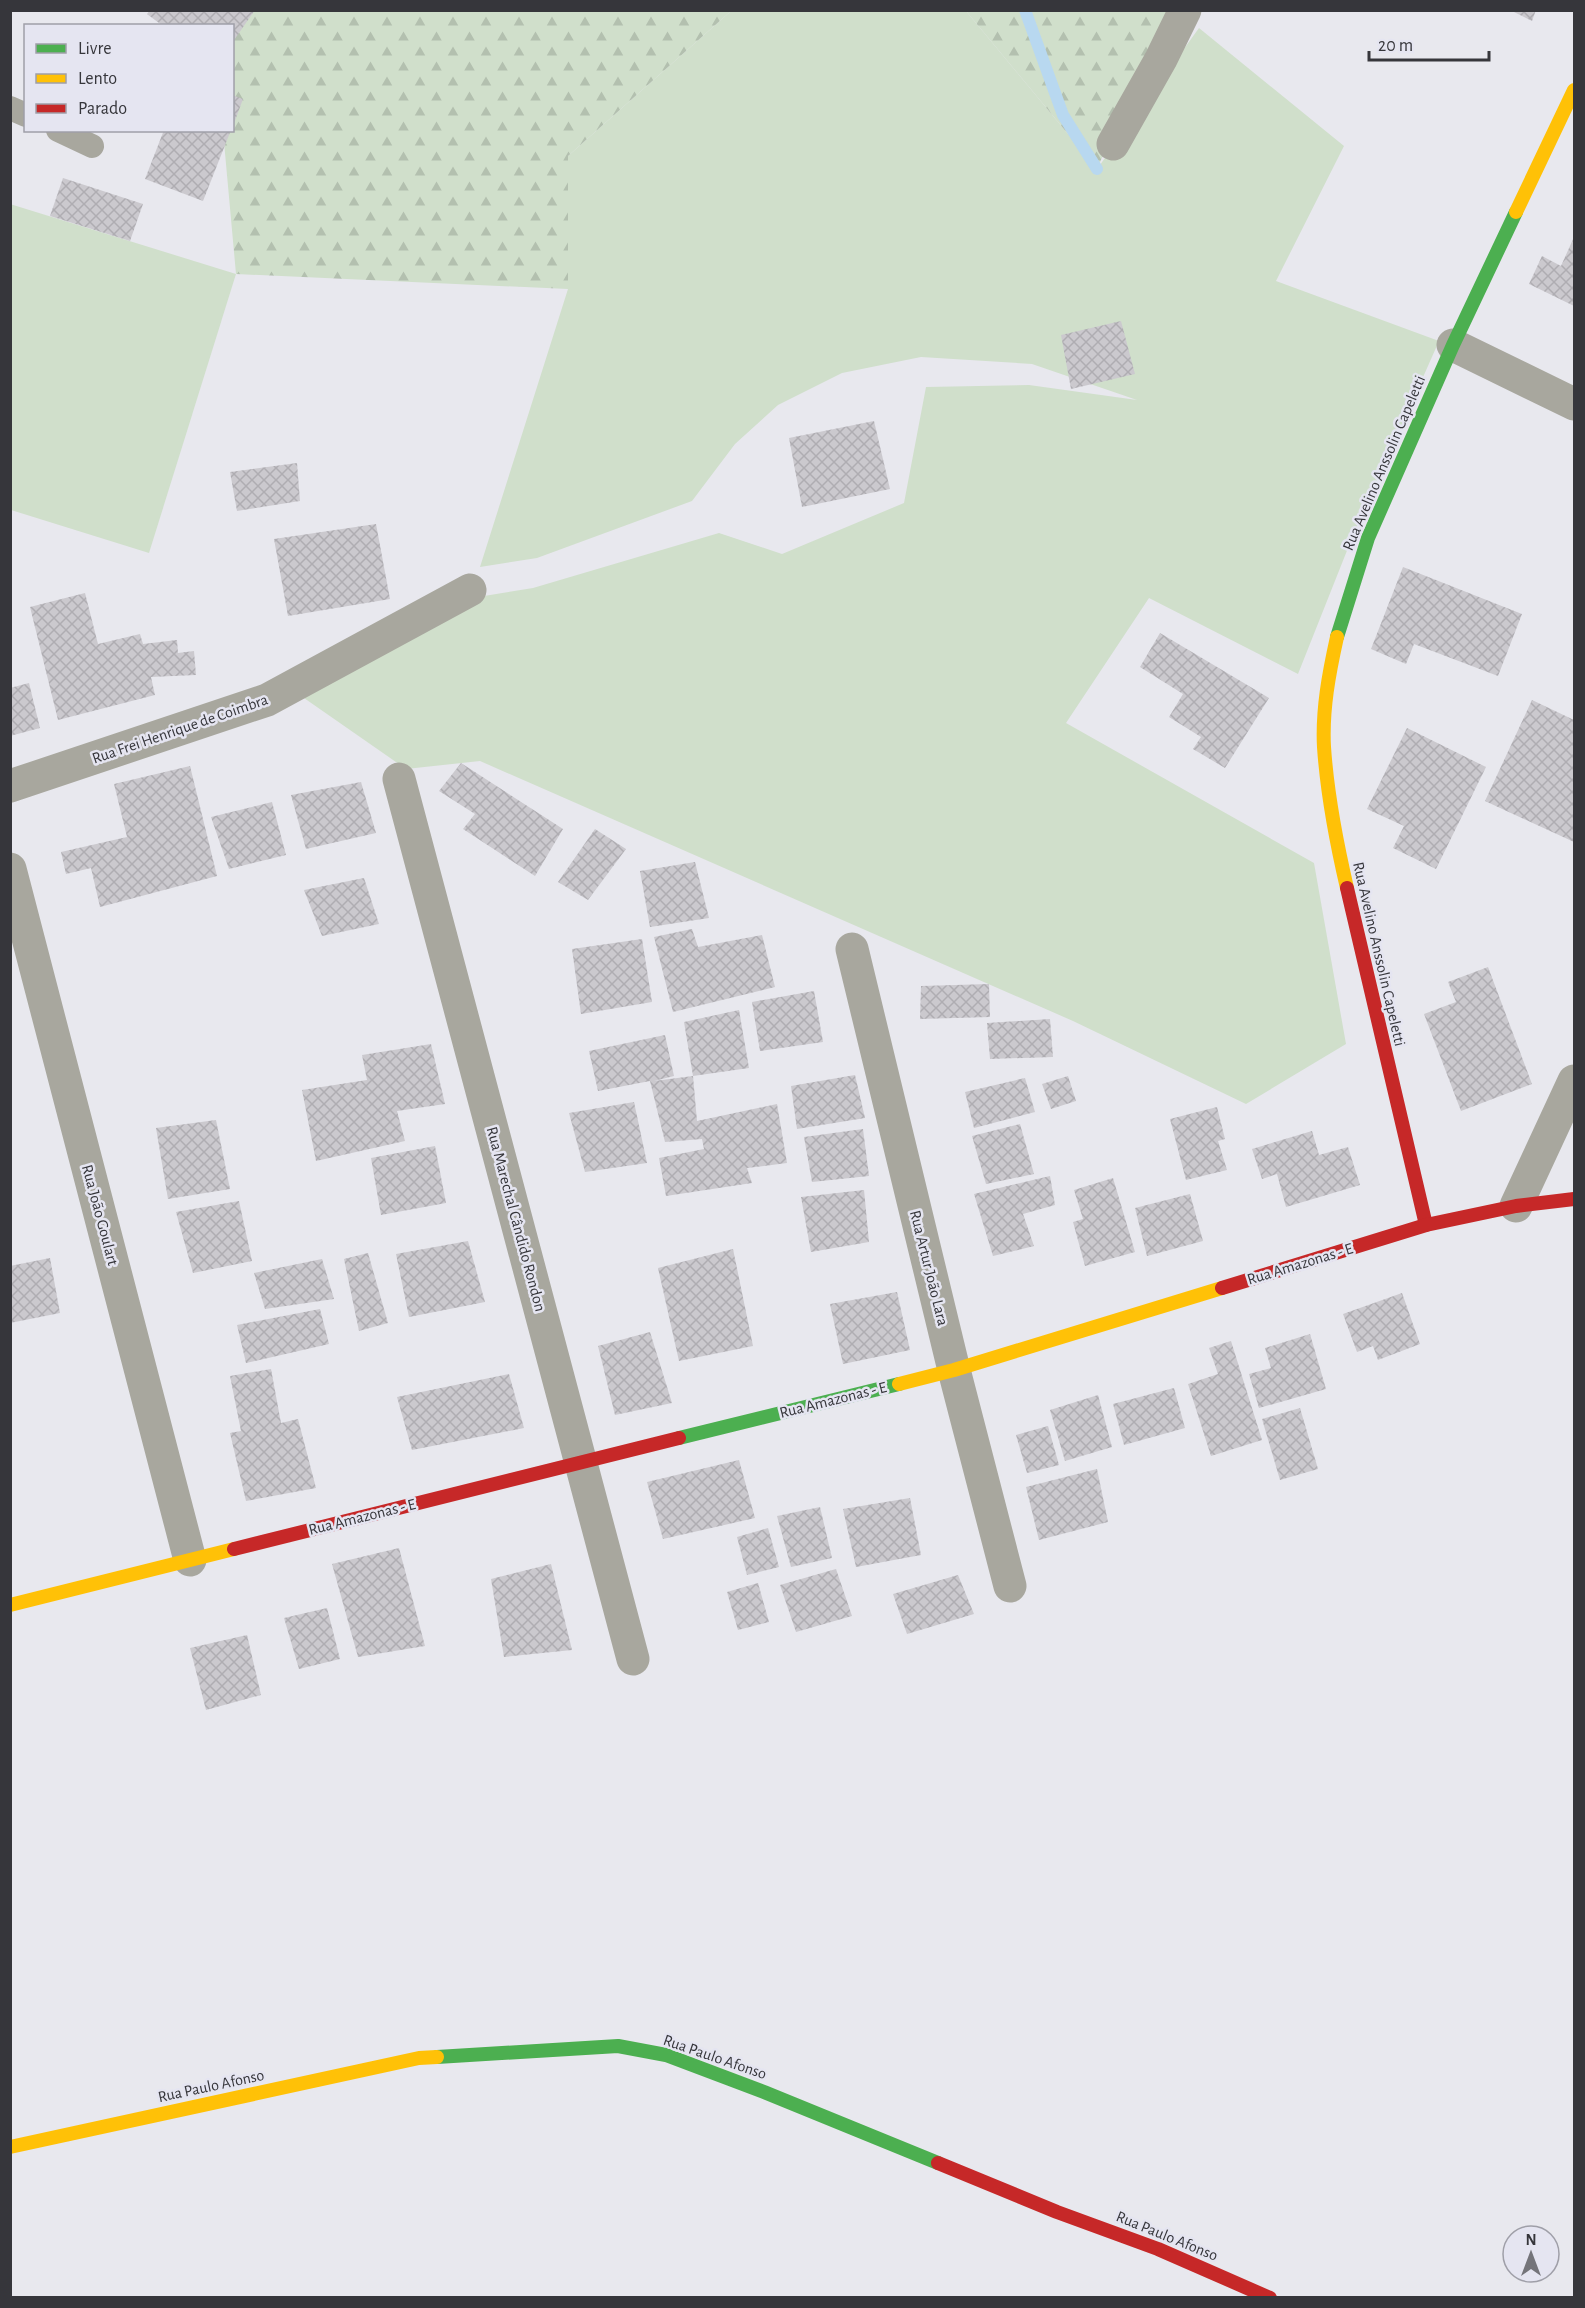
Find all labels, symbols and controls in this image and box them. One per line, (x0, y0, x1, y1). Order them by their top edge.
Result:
legend (24, 24, 234, 132)
scale bar (1369, 24, 1489, 62)
text: 20 m (1378, 37, 1413, 55)
text: Livre (78, 40, 112, 58)
text: Lento (78, 70, 117, 88)
text: Parado (78, 100, 127, 118)
street label: Rua Avelino Anssolin Capeletti (1340, 373, 1428, 553)
street label: Rua Frei Henrique de Coimbra (90, 691, 270, 767)
street label: Rua Avelino Anssolin Capeletti (1350, 860, 1408, 1048)
street label: Rua Marechal Cândido Rondon (484, 1125, 548, 1313)
street label: Rua João Goulart (79, 1163, 121, 1267)
street label: Rua Artur João Lara (907, 1209, 951, 1327)
street label: Rua Amazonas - E (1245, 1240, 1355, 1288)
street label: Rua Amazonas - E (778, 1379, 888, 1421)
street label: Rua Amazonas - E (307, 1496, 417, 1538)
street label: Rua Paulo Afonso (661, 2032, 769, 2082)
street label: Rua Paulo Afonso (156, 2067, 266, 2105)
street label: Rua Paulo Afonso (1114, 2208, 1220, 2264)
north arrow (1501, 2224, 1561, 2284)
text: N (1525, 2232, 1537, 2248)

